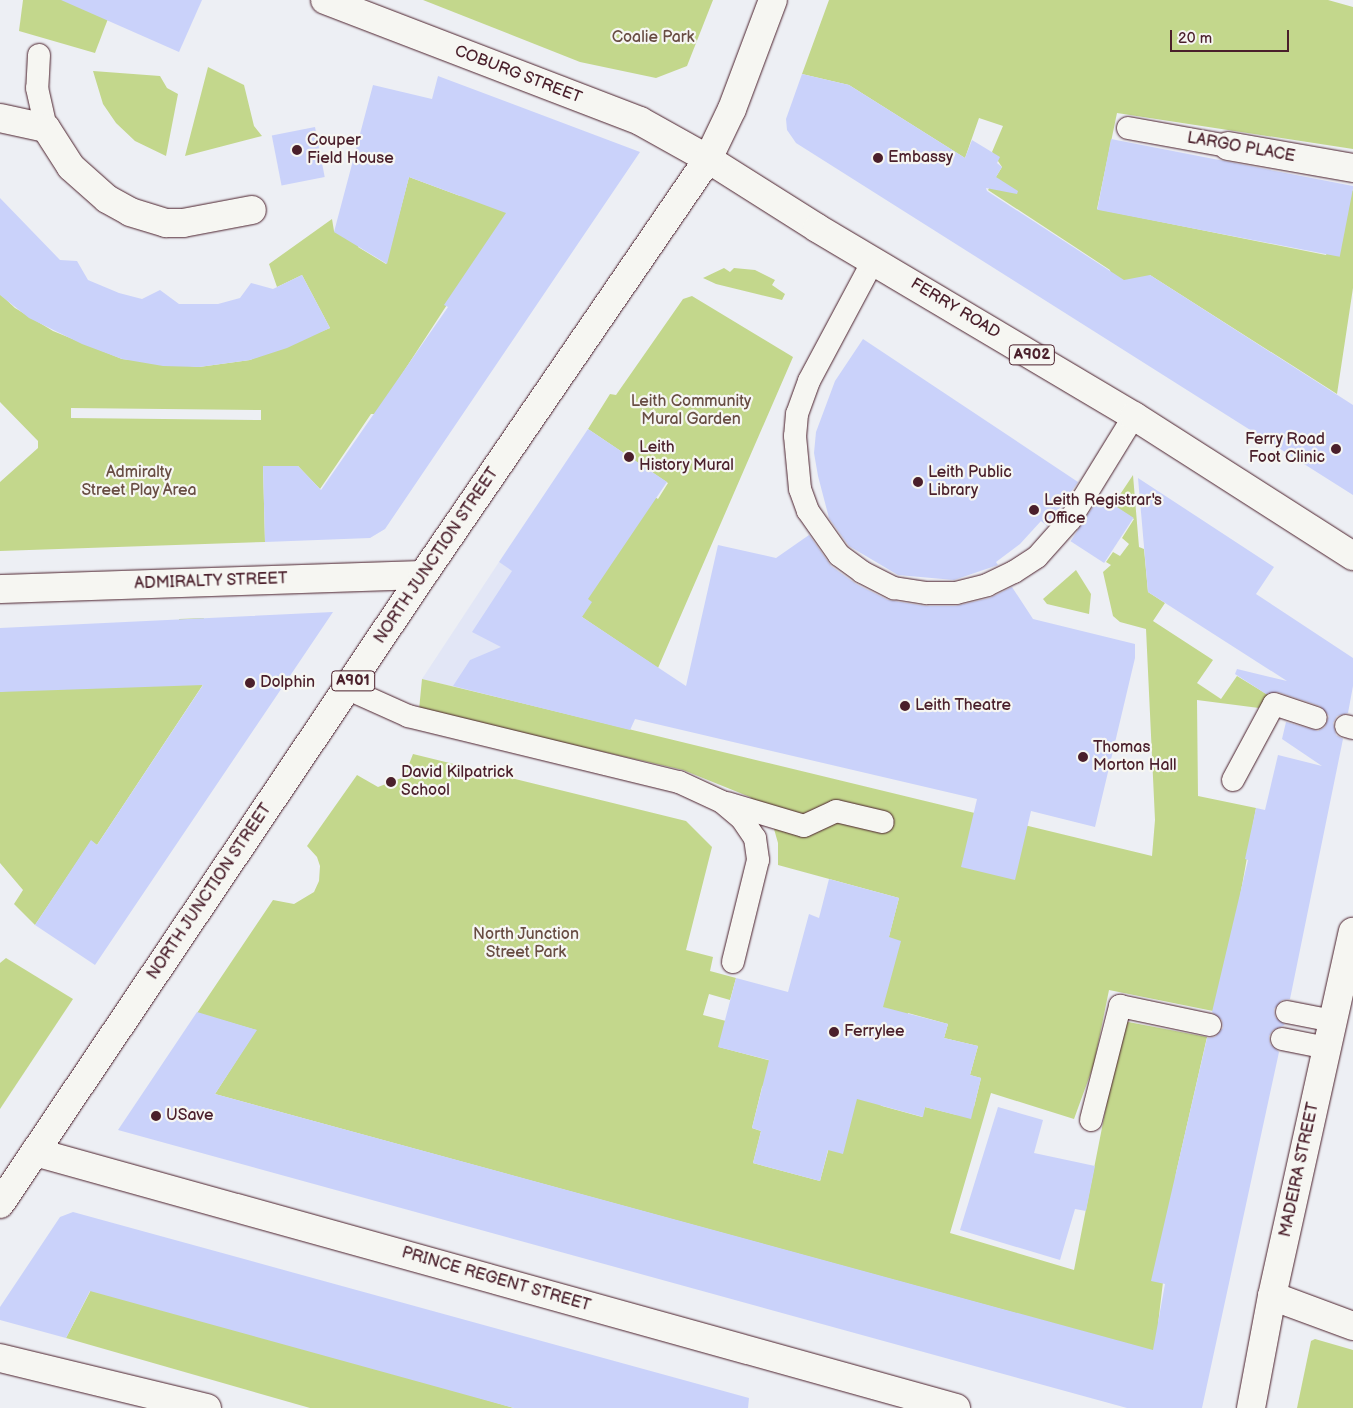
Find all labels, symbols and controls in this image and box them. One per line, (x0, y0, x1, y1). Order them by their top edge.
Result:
scale bar (1173, 20, 1292, 52)
park label: Coalie Park (612, 28, 694, 48)
text: 20 m (1178, 29, 1212, 48)
street label: COBURG STREET (452, 42, 584, 108)
street label: LARGO PLACE (1185, 129, 1297, 167)
place label: Couper Field House (307, 131, 394, 169)
marker: Couper Field House (291, 144, 303, 156)
place label: Embassy (888, 148, 953, 168)
marker: Embassy (872, 152, 884, 164)
street label: FERRY ROAD (907, 275, 1003, 343)
road number: A902 (1008, 342, 1056, 368)
park label: Leith Community Mural Garden (631, 392, 751, 430)
place label: Ferry Road Foot Clinic (1244, 430, 1325, 468)
place label: Leith History Mural (639, 438, 735, 476)
marker: Ferry Road Foot Clinic (1329, 442, 1343, 456)
marker: Leith History Mural (623, 451, 635, 463)
park label: Admiralty Street Play Area (81, 463, 197, 501)
place label: Leith Public Library (928, 463, 1012, 501)
street label: NORTH JUNCTION STREET (371, 464, 503, 648)
marker: Leith Public Library (912, 476, 924, 488)
place label: Leith Registrar's Office (1044, 491, 1162, 529)
marker: Leith Registrar's Office (1028, 504, 1040, 516)
street label: ADMIRALTY STREET (134, 570, 288, 594)
road number: A901 (330, 668, 376, 694)
place label: Dolphin (260, 673, 315, 693)
marker: Dolphin (244, 677, 256, 689)
place label: Leith Theatre (915, 696, 1011, 716)
marker: Leith Theatre (899, 700, 911, 712)
place label: Thomas Morton Hall (1093, 738, 1177, 776)
marker: Thomas Morton Hall (1077, 751, 1089, 763)
place label: David Kilpatrick School (401, 763, 513, 801)
marker: David Kilpatrick School (385, 776, 397, 788)
street label: NORTH JUNCTION STREET (144, 800, 276, 984)
park label: North Junction Street Park (473, 925, 579, 963)
place label: Ferrylee (844, 1022, 905, 1042)
marker: Ferrylee (828, 1026, 840, 1038)
street label: MADEIRA STREET (1276, 1101, 1324, 1239)
place label: USave (166, 1106, 213, 1126)
marker: USave (150, 1110, 162, 1122)
street label: PRINCE REGENT STREET (399, 1244, 593, 1316)

